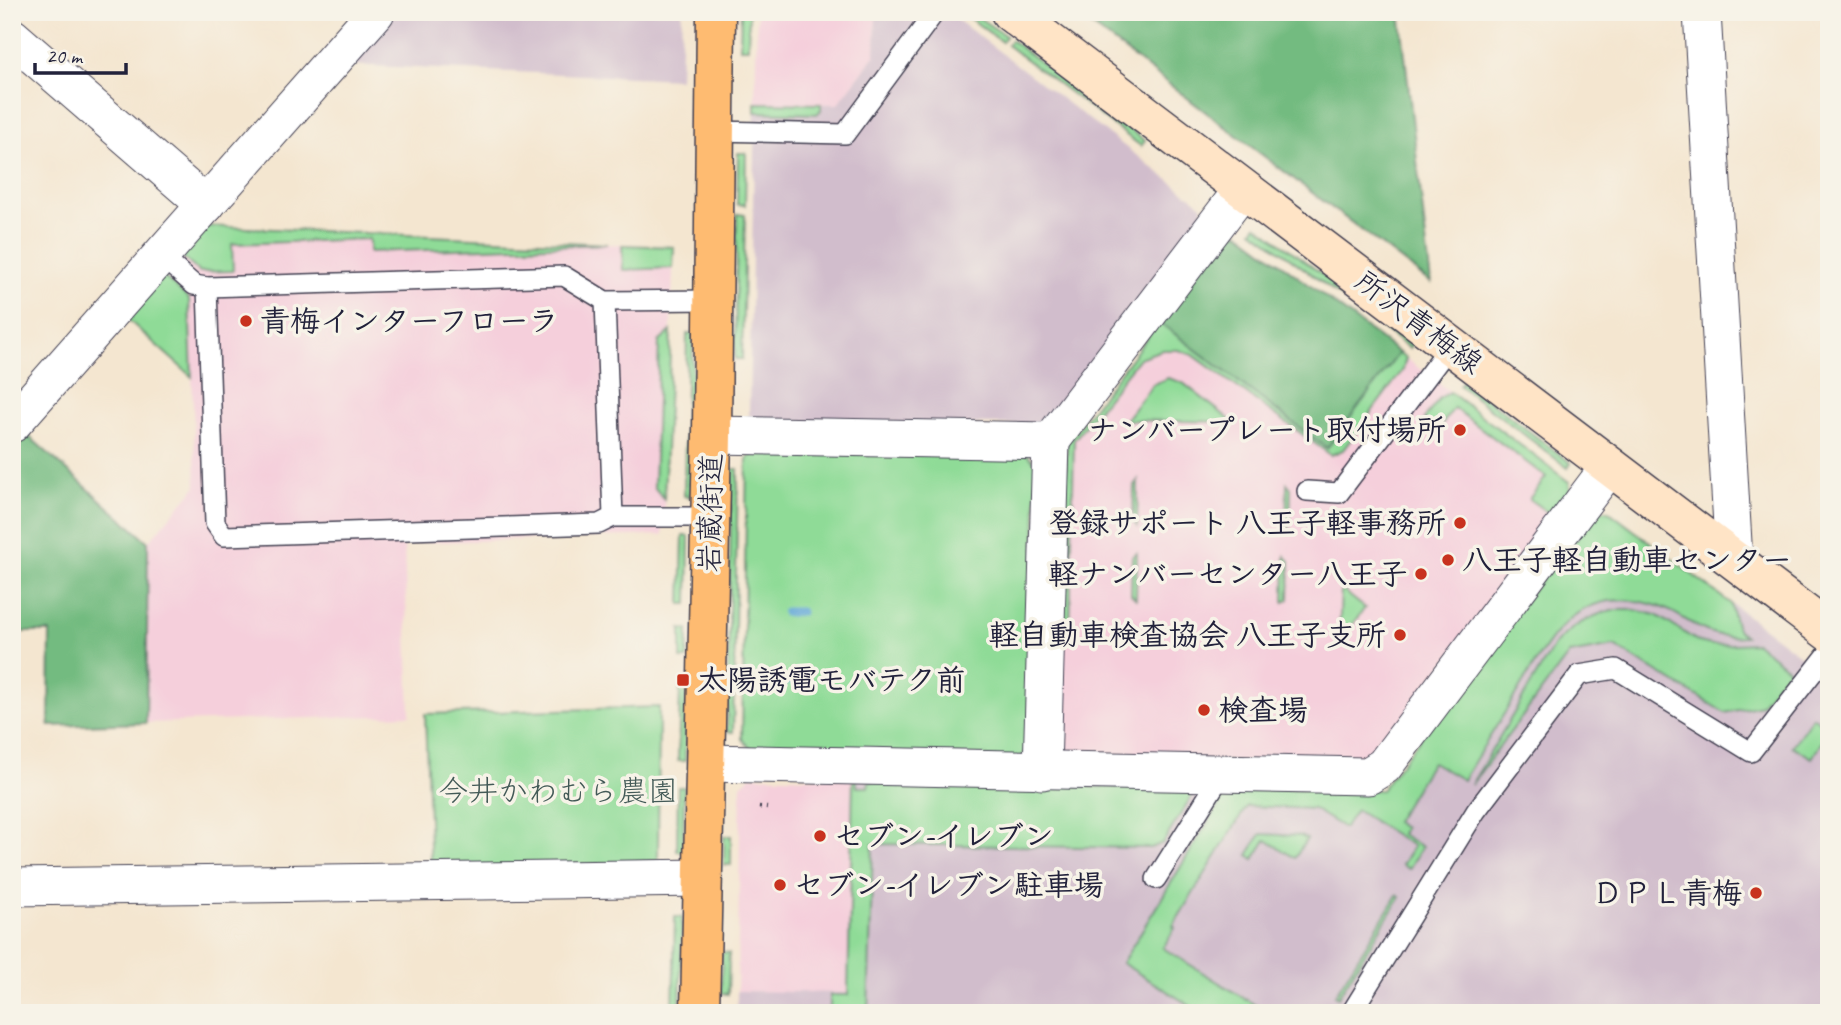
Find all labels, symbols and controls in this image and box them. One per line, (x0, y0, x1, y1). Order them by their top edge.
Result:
scale bar (35, 32, 126, 76)
text: 20 m (46, 43, 84, 69)
street label: 所沢青梅線 (1348, 262, 1490, 382)
place label: 青梅インターフローラ (260, 302, 559, 340)
marker: 青梅インターフローラ (238, 313, 254, 329)
place label: ナンバープレート取付場所 (1087, 411, 1446, 449)
marker: ナンバープレート取付場所 (1452, 422, 1468, 438)
street label: 岩蔵街道 (690, 453, 730, 573)
place label: 登録サポート 八王子軽事務所 (1049, 504, 1446, 542)
marker: 登録サポート 八王子軽事務所 (1452, 515, 1468, 531)
place label: 八王子軽自動車センター (1462, 541, 1792, 579)
marker: 八王子軽自動車センター (1440, 552, 1456, 568)
place label: 軽ナンバーセンター八王子 (1048, 555, 1407, 593)
marker: 軽ナンバーセンター八王子 (1413, 566, 1429, 582)
place label: 軽自動車検査協会 八王子支所 (989, 616, 1386, 654)
marker: 軽自動車検査協会 八王子支所 (1392, 627, 1408, 643)
place label: 太陽誘電モバテク前 (697, 661, 966, 699)
marker: 太陽誘電モバテク前 (675, 672, 691, 688)
place label: 検査場 (1218, 691, 1308, 729)
marker: 検査場 (1196, 702, 1212, 718)
park label: 今井かわむら農園 (438, 772, 678, 810)
place label: セブン-イレブン (834, 817, 1054, 855)
marker: セブン-イレブン (812, 828, 828, 844)
place label: セブン-イレブン駐車場 (794, 866, 1104, 904)
place label: ＤＰＬ青梅 (1592, 874, 1742, 912)
marker: セブン-イレブン駐車場 (772, 877, 788, 893)
marker: ＤＰＬ青梅 (1748, 885, 1764, 901)

